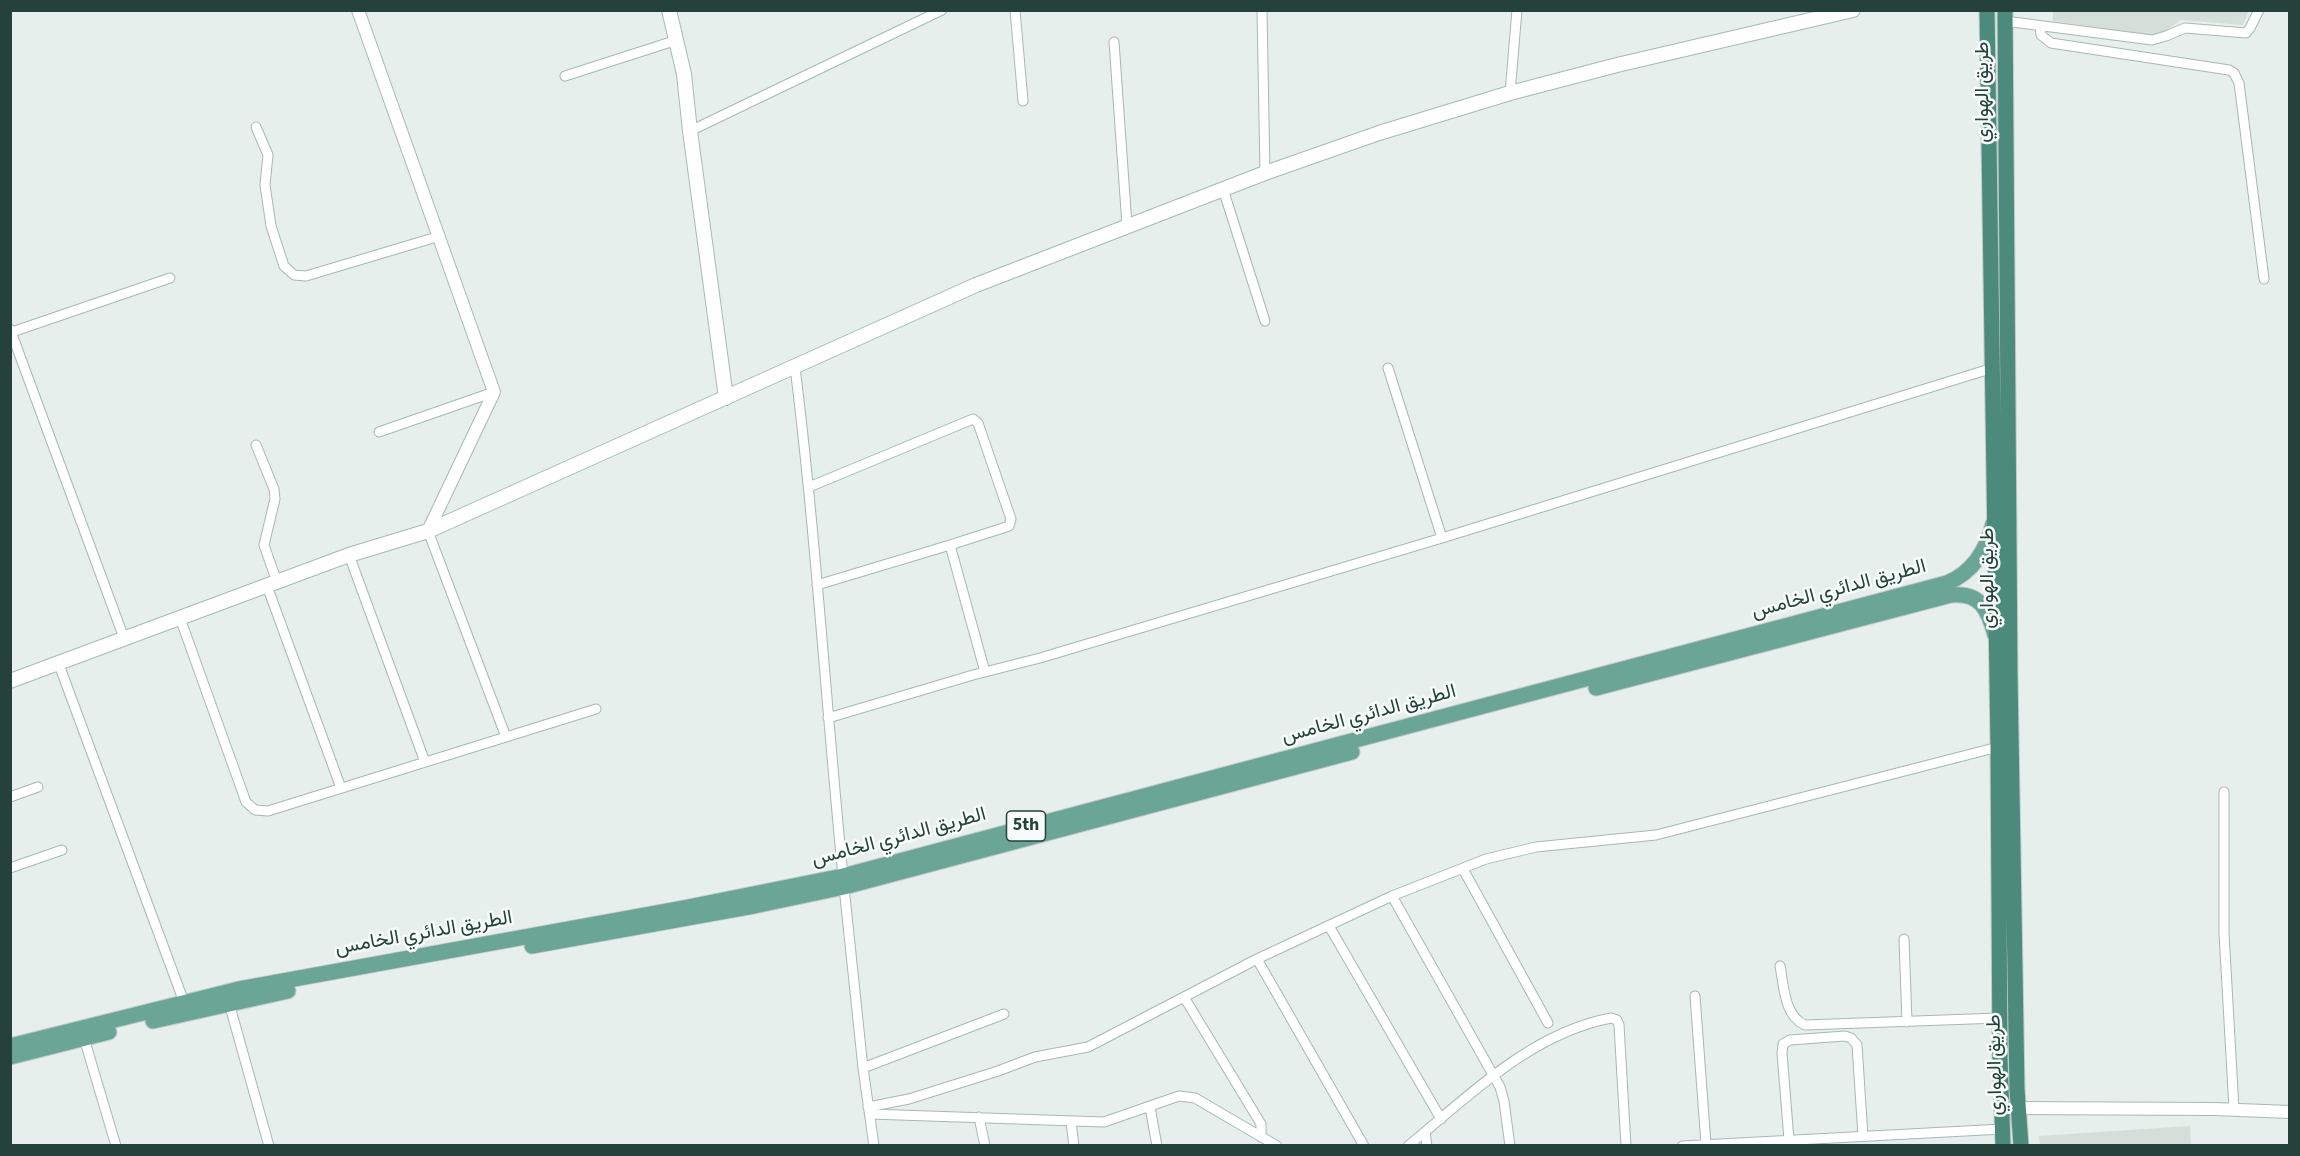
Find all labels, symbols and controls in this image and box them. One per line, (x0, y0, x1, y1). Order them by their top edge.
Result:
street label: طريق الهواري (1972, 41, 1996, 143)
street label: طريق الهواري (1977, 527, 2001, 629)
street label: الطريق الدائري الخامس (1749, 555, 1929, 625)
street label: الطريق الدائري الخامس (1279, 680, 1459, 750)
street label: الطريق الدائري الخامس (809, 803, 989, 873)
road number: 5th (1006, 811, 1046, 841)
street label: الطريق الدائري الخامس (333, 907, 515, 961)
street label: طريق الهواري (1983, 1014, 2009, 1116)

